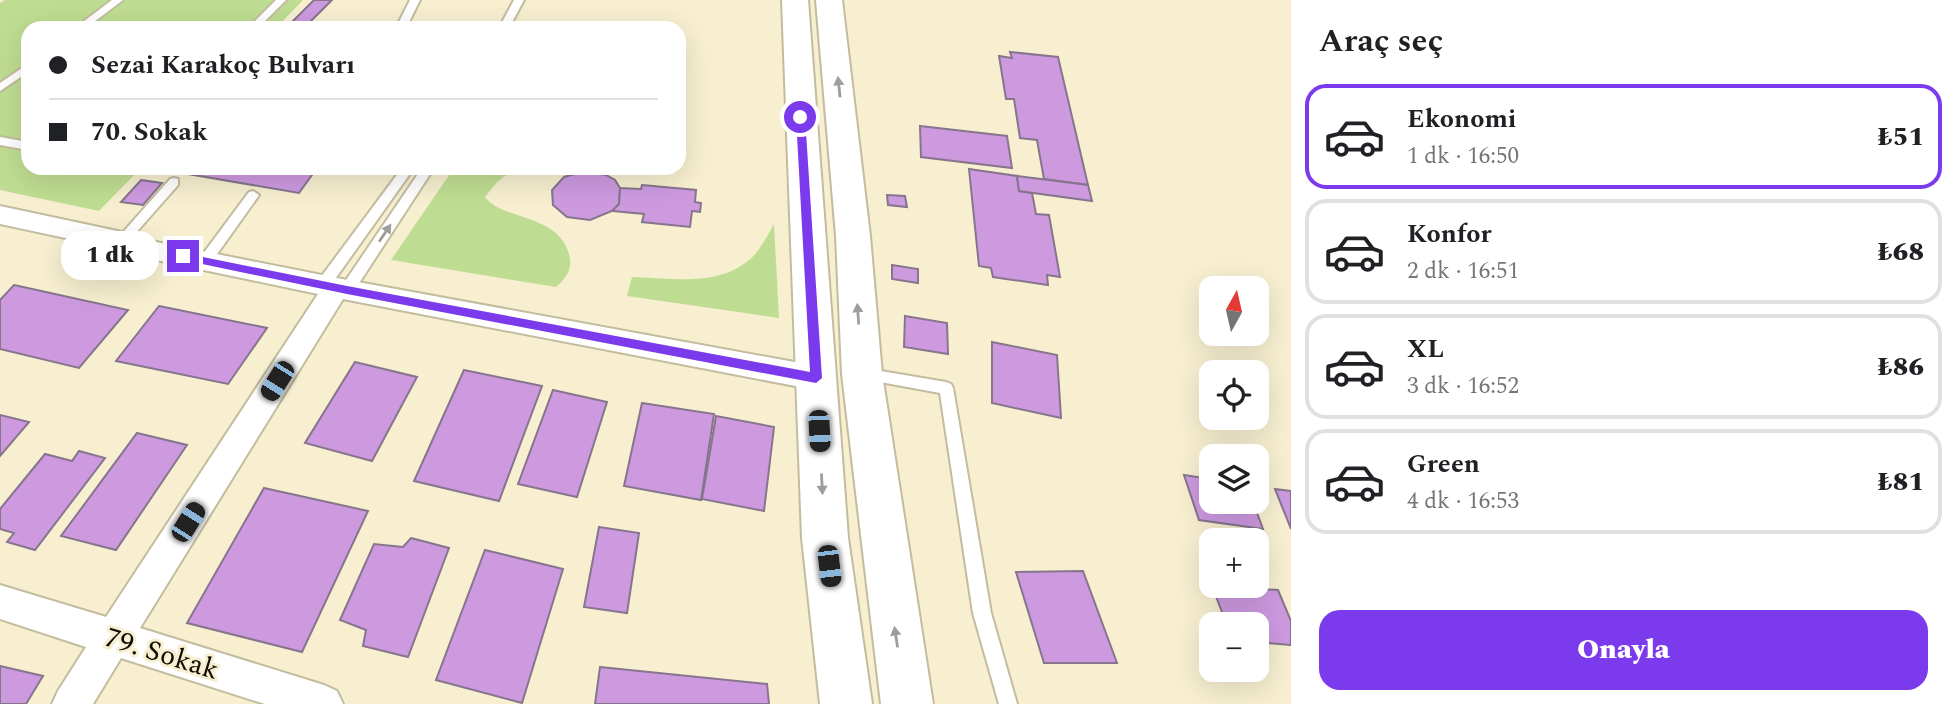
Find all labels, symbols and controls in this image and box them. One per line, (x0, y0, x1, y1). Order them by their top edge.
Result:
text: Araç seç (1319, 17, 1443, 66)
text: Sezai Karakoç Bulvarı (91, 45, 355, 85)
one-way arrow (833, 76, 844, 98)
text: Ekonomi (1407, 99, 1516, 139)
route start (784, 101, 816, 133)
icon: car (1323, 105, 1386, 168)
text: 70. Sokak (91, 112, 208, 152)
text: ₺51 (1877, 117, 1924, 157)
text: 1 dk · 16:50 (1407, 139, 1519, 174)
text: Konfor (1407, 214, 1492, 254)
icon: car (1323, 220, 1386, 283)
one-way arrow (378, 224, 391, 243)
callout: 1 dk (60, 232, 158, 280)
text: ₺68 (1877, 232, 1924, 272)
text: 1 dk (86, 238, 134, 273)
route end (167, 240, 199, 272)
text: 2 dk · 16:51 (1407, 254, 1519, 289)
north arrow (1199, 276, 1269, 346)
map controls (1199, 276, 1269, 682)
one-way arrow (852, 302, 863, 324)
text: XL (1407, 329, 1444, 369)
icon: car (1323, 335, 1386, 398)
text: ₺86 (1877, 347, 1924, 387)
car (257, 358, 298, 404)
button: locate (1199, 360, 1269, 430)
text: 3 dk · 16:52 (1407, 369, 1519, 404)
car (808, 409, 831, 453)
button: layers (1199, 444, 1269, 514)
text: Green (1407, 444, 1480, 484)
icon: car (1323, 450, 1386, 513)
text: ₺81 (1877, 462, 1924, 502)
one-way arrow (817, 473, 828, 495)
text: 4 dk · 16:53 (1407, 484, 1519, 519)
car (168, 499, 209, 545)
button: + (1199, 528, 1269, 598)
car (817, 544, 842, 588)
button: Onayla (1319, 610, 1928, 690)
button: − (1199, 612, 1269, 682)
street label: 79. Sokak (100, 616, 224, 692)
one-way arrow (890, 626, 901, 648)

